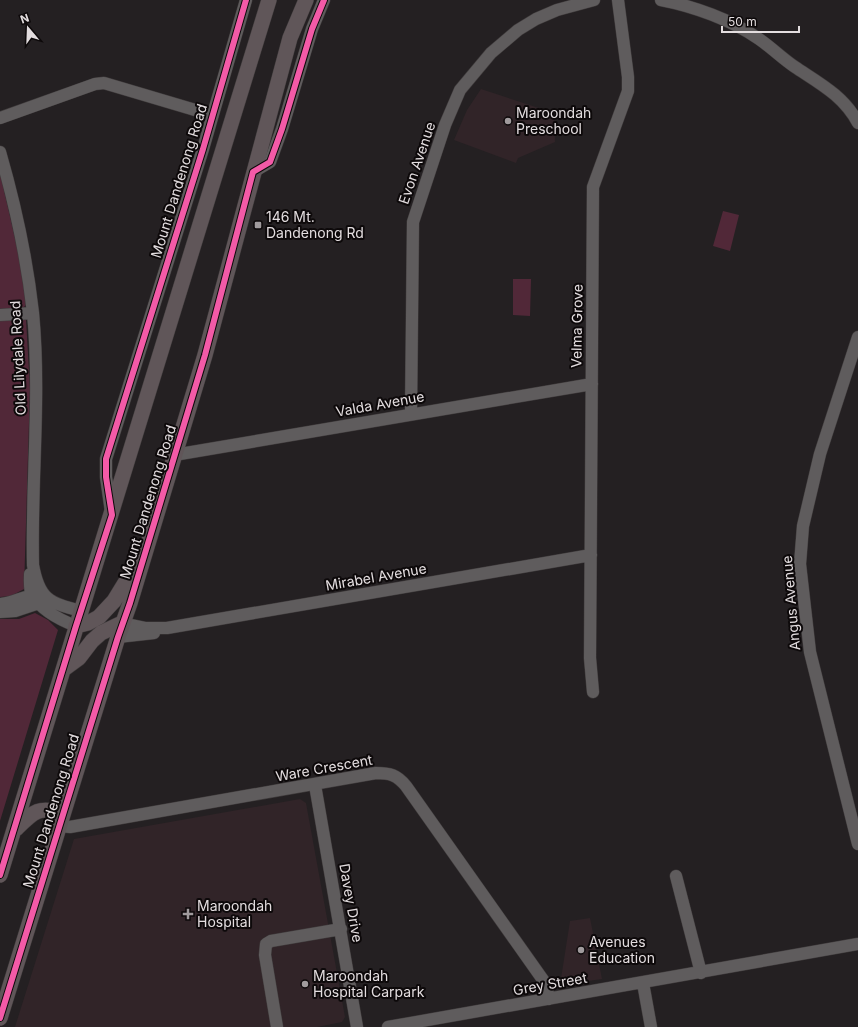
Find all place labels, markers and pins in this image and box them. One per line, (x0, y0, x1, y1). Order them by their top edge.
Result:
place label: Maroondah Preschool (516, 104, 591, 137)
marker: Maroondah Preschool (503, 116, 513, 126)
place label: 146 Mt. Dandenong Rd (266, 208, 364, 241)
marker: 146 Mt. Dandenong Rd (253, 220, 263, 230)
place label: Maroondah Hospital (197, 897, 272, 930)
marker: Maroondah Hospital (182, 908, 194, 920)
place label: Avenues Education (589, 933, 655, 966)
marker: Avenues Education (576, 945, 586, 955)
place label: Maroondah Hospital Carpark (313, 967, 425, 1000)
marker: Maroondah Hospital Carpark (300, 979, 310, 989)

